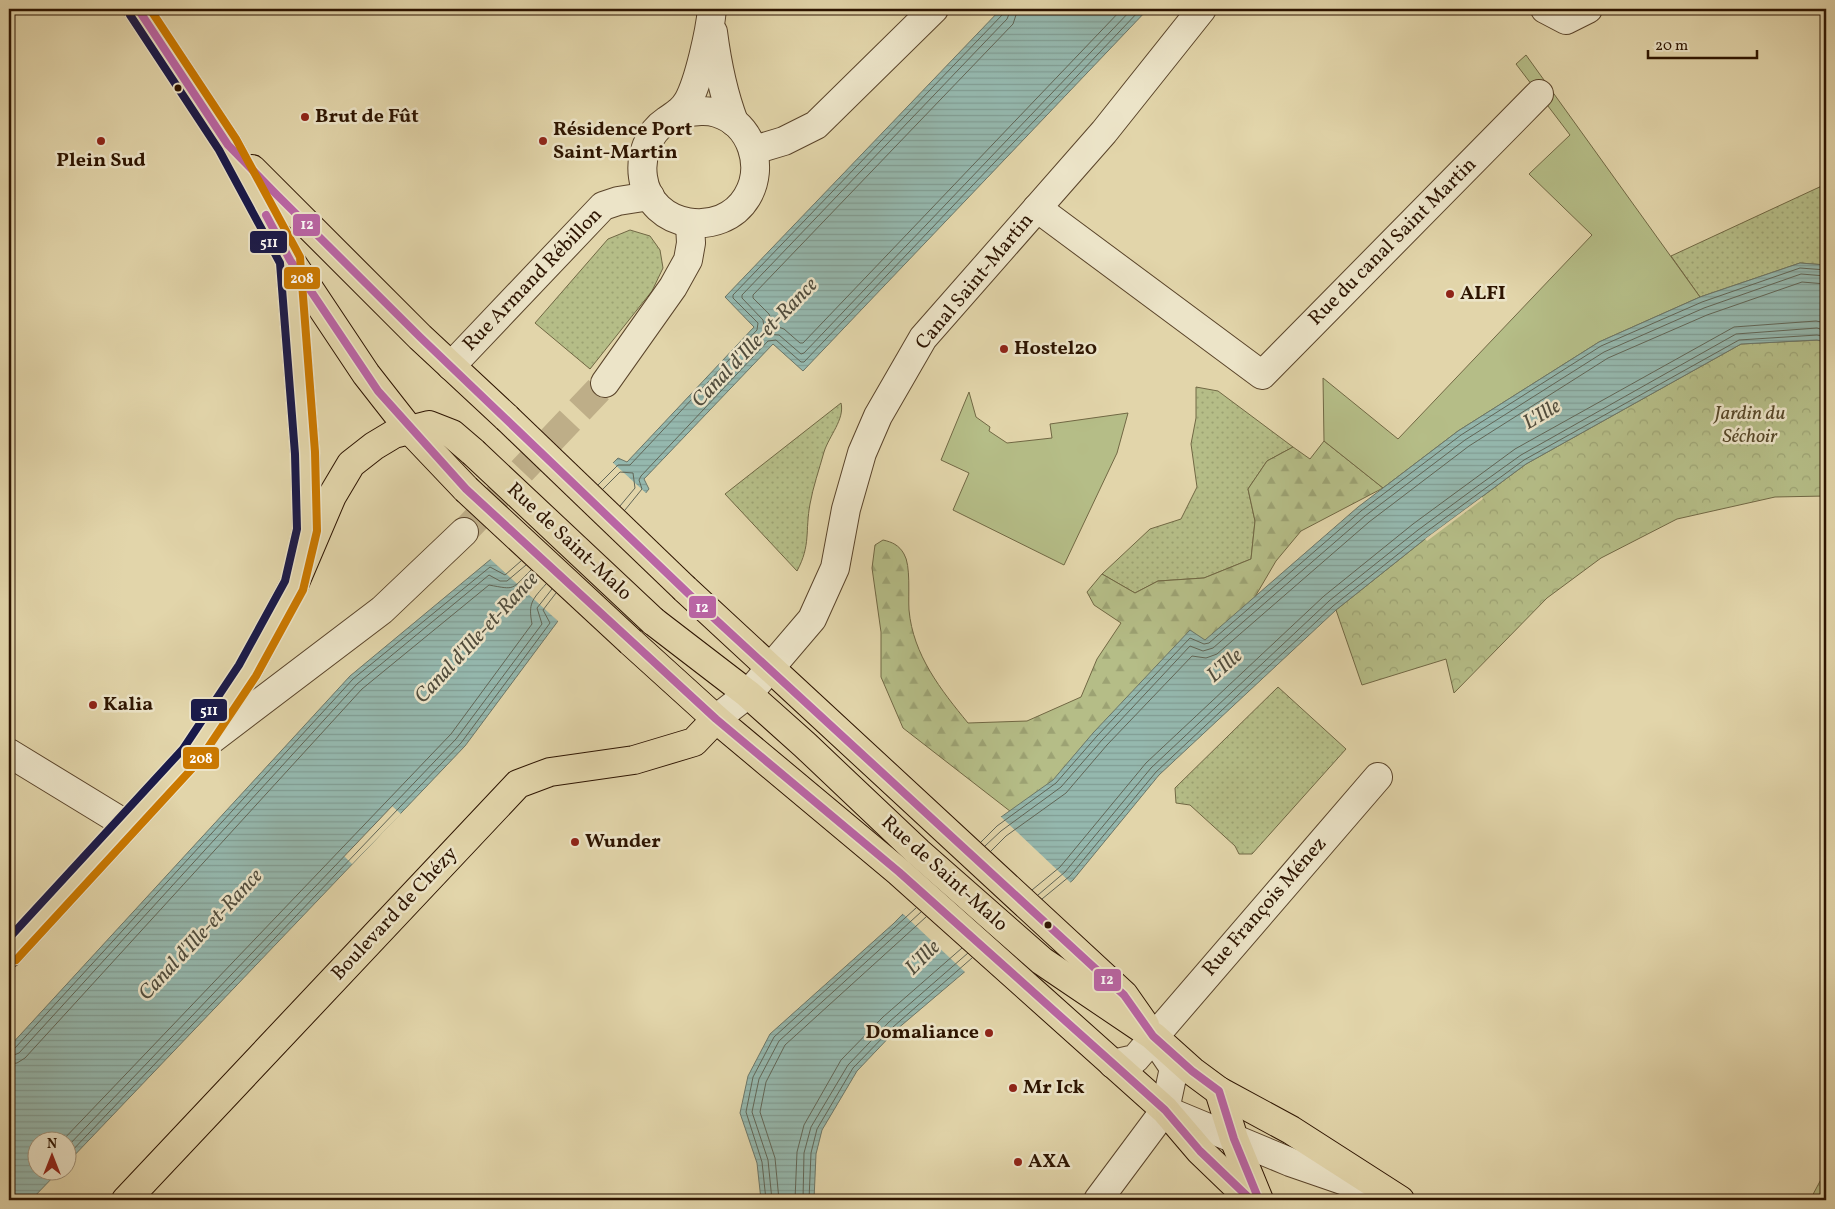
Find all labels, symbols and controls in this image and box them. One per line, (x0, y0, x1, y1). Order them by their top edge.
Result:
scale bar (1648, 28, 1756, 60)
text: 20 m (1655, 36, 1688, 57)
unlabelled marker (173, 83, 183, 93)
place label: Brut de Fût (315, 103, 419, 131)
marker: Brut de Fût (299, 111, 311, 123)
place label: Résidence Port Saint-Martin (553, 116, 693, 167)
marker: Plein Sud (95, 135, 107, 147)
marker: Résidence Port Saint-Martin (537, 135, 549, 147)
place label: Plein Sud (56, 147, 146, 175)
street label: Rue du canal Saint Martin (1303, 152, 1483, 332)
street label: Rue Armand Rébillon (457, 202, 609, 358)
street label: Canal Saint-Martin (910, 208, 1041, 356)
line badge: 12 (292, 213, 321, 237)
text: 12 (301, 216, 313, 235)
line badge: 511 (249, 230, 288, 254)
text: 511 (260, 234, 278, 253)
line badge: 208 (283, 266, 321, 290)
text: 208 (290, 270, 314, 289)
water label: Canal d'Ille-et-Rance (685, 271, 825, 414)
place label: ALFI (1460, 280, 1506, 308)
marker: ALFI (1444, 288, 1456, 300)
place label: Hostel20 (1014, 335, 1097, 363)
marker: Hostel20 (998, 343, 1010, 355)
water label: L'Ille (1518, 392, 1567, 438)
park label: Jardin du Séchoir (1713, 400, 1785, 451)
street label: Rue de Saint-Malo (500, 477, 638, 607)
water label: Canal d'Ille-et-Rance (408, 565, 546, 710)
line badge: 12 (688, 595, 717, 619)
text: 12 (696, 599, 708, 618)
water label: L'Ille (1201, 642, 1250, 690)
place label: Kalia (103, 691, 153, 719)
line badge: 511 (190, 698, 228, 722)
marker: Kalia (87, 699, 99, 711)
text: 511 (200, 702, 218, 721)
line badge: 208 (182, 746, 220, 770)
text: 208 (189, 750, 213, 769)
street label: Rue de Saint-Malo (874, 809, 1014, 939)
place label: Wunder (585, 828, 661, 856)
street label: Rue François Ménez (1196, 831, 1334, 983)
marker: Wunder (569, 836, 581, 848)
street label: Boulevard de Chézy (325, 841, 465, 987)
water label: Canal d'Ille-et-Rance (132, 862, 270, 1007)
unlabelled marker (1043, 920, 1053, 930)
water label: L'Ille (899, 934, 947, 982)
line badge: 12 (1093, 968, 1122, 992)
text: 12 (1101, 971, 1113, 990)
place label: Domaliance (866, 1019, 979, 1047)
marker: Domaliance (983, 1027, 995, 1039)
place label: Mr Ick (1023, 1074, 1085, 1102)
marker: Mr Ick (1007, 1082, 1019, 1094)
north arrow (28, 1132, 78, 1182)
text: N (47, 1135, 57, 1154)
place label: AXA (1028, 1148, 1070, 1176)
marker: AXA (1012, 1156, 1024, 1168)

